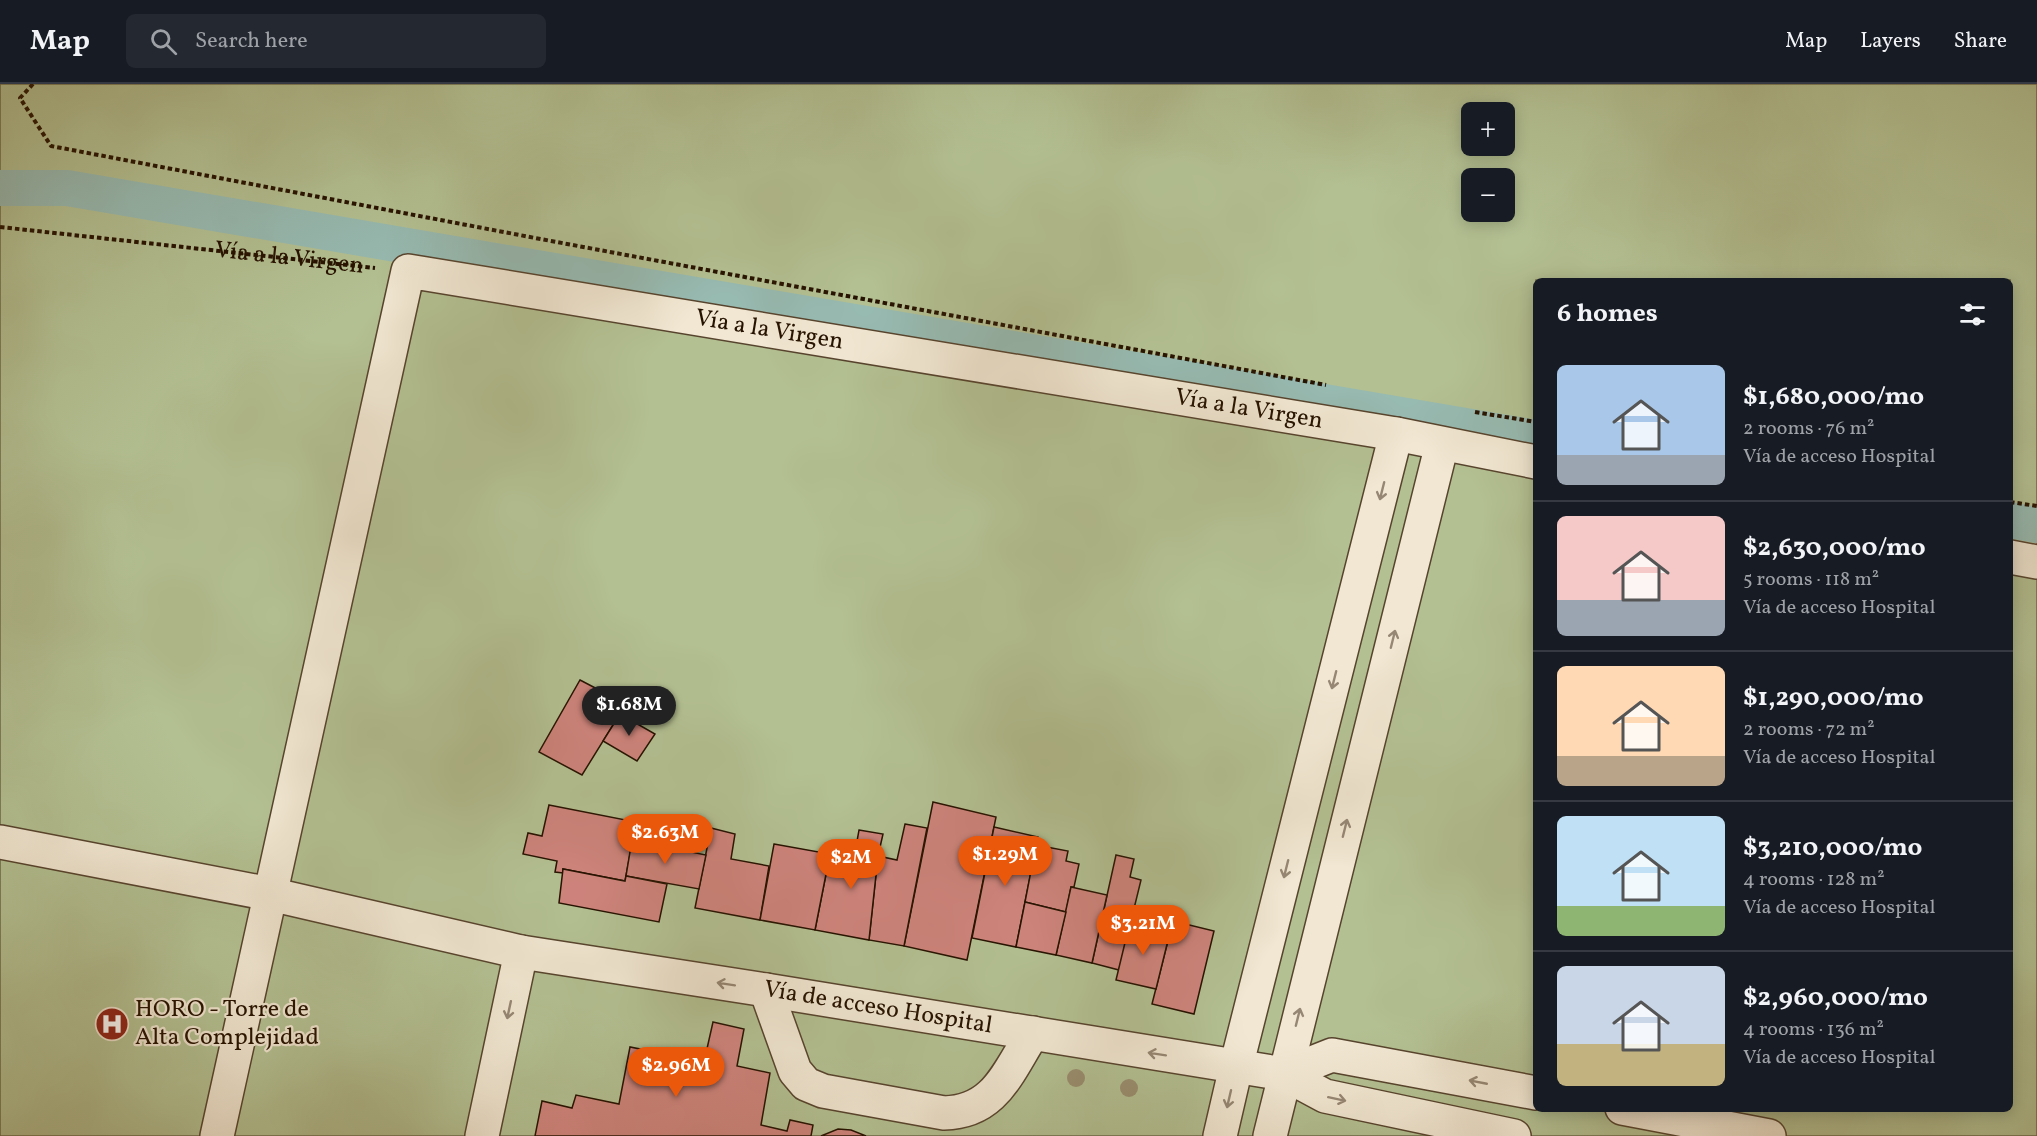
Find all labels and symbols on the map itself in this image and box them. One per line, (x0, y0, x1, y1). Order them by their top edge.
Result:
street label: Vía a la Virgen (213, 234, 365, 284)
street label: Vía a la Virgen (693, 302, 846, 360)
street label: Vía a la Virgen (1172, 381, 1325, 439)
one-way arrow (1375, 481, 1387, 500)
one-way arrow (1387, 630, 1399, 649)
one-way arrow (1328, 670, 1339, 689)
pin: $1.68M (580, 686, 678, 737)
pin: $2.63M (616, 814, 714, 865)
one-way arrow (1340, 819, 1352, 838)
pin: $1.29M (956, 836, 1054, 887)
pin: $2M (822, 839, 880, 890)
one-way arrow (1280, 859, 1291, 878)
pin: $3.21M (1094, 905, 1192, 956)
street label: Vía de acceso Hospital (761, 973, 995, 1043)
one-way arrow (717, 978, 736, 989)
place label: HORO - Torre de Alta Complejidad (135, 993, 319, 1055)
one-way arrow (503, 999, 514, 1019)
hospital icon: HORO - Torre de Alta Complejidad (94, 1006, 130, 1042)
one-way arrow (1293, 1008, 1305, 1027)
pin: $2.96M (627, 1047, 725, 1098)
one-way arrow (1148, 1048, 1168, 1059)
one-way arrow (1469, 1076, 1489, 1087)
one-way arrow (1222, 1089, 1234, 1108)
one-way arrow (1327, 1093, 1346, 1105)

